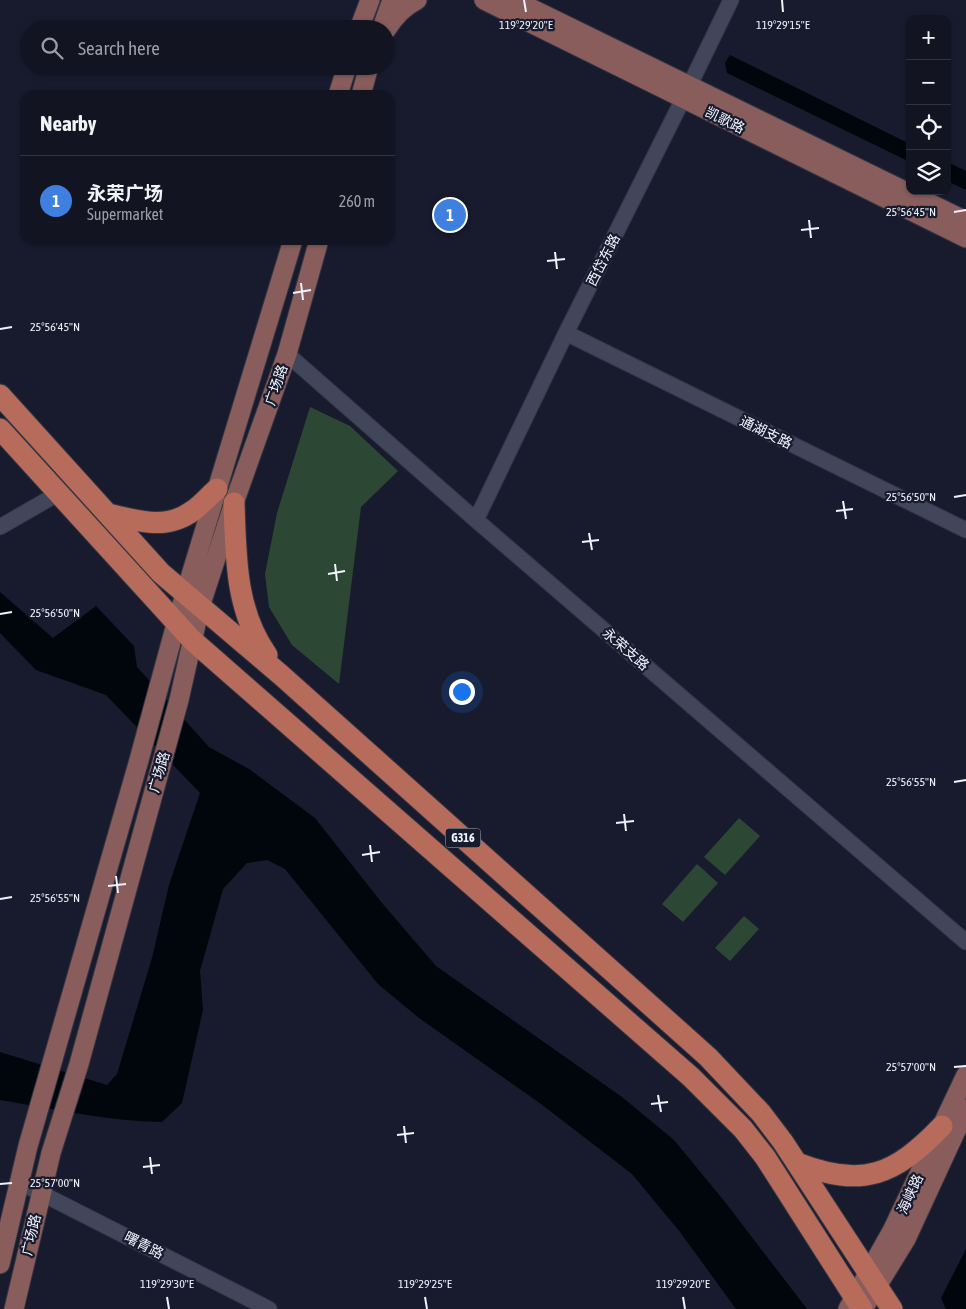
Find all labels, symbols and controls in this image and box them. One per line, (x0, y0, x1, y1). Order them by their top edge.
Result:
map controls (906, 15, 951, 195)
button: + (906, 15, 951, 60)
text: 119°29'20"E (499, 18, 553, 32)
text: 119°29'15"E (756, 18, 810, 32)
search box (20, 20, 395, 75)
icon: search (38, 34, 66, 62)
text: Search here (78, 37, 160, 59)
button: − (906, 60, 951, 105)
street label: 凯歌路 (703, 104, 747, 136)
button: locate (906, 105, 951, 150)
text: Nearby (40, 111, 96, 135)
button: layers (906, 150, 951, 195)
text: 永荣广场 (87, 182, 163, 204)
text: 1 (52, 192, 60, 210)
text: 260 m (339, 192, 375, 210)
pin: 1 (434, 196, 466, 234)
text: Supermarket (87, 205, 163, 223)
text: 25°56'45"N (886, 205, 936, 219)
street label: 西岱东路 (583, 231, 623, 289)
text: 25°56'45"N (30, 320, 80, 334)
street label: 广场路 (262, 363, 290, 407)
street label: 通湖支路 (737, 413, 795, 451)
text: 25°56'50"N (886, 490, 936, 504)
text: 25°56'50"N (30, 606, 80, 620)
street label: 永荣支路 (600, 625, 652, 673)
your location (449, 679, 475, 705)
street label: 广场路 (146, 750, 172, 794)
text: 25°56'55"N (886, 775, 936, 789)
road number: G316 (446, 828, 480, 848)
text: 25°56'55"N (30, 891, 80, 905)
text: 25°57'00"N (886, 1060, 936, 1074)
street label: 海峡路 (894, 1172, 926, 1216)
text: 25°57'00"N (30, 1176, 80, 1190)
street label: 广场路 (18, 1213, 44, 1257)
street label: 曙青路 (122, 1228, 166, 1262)
text: 119°29'30"E (140, 1277, 194, 1291)
text: 119°29'25"E (398, 1277, 452, 1291)
text: 119°29'20"E (656, 1277, 710, 1291)

